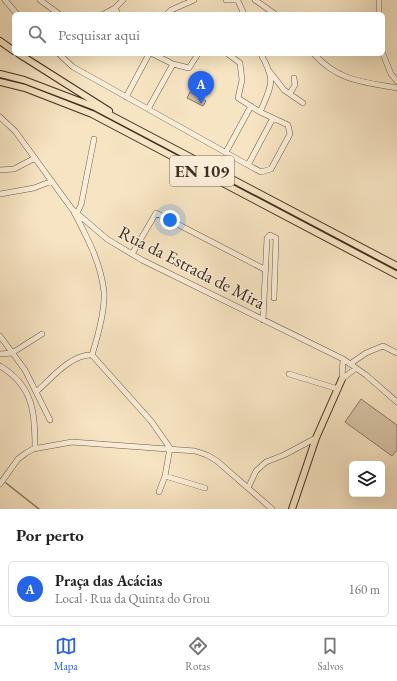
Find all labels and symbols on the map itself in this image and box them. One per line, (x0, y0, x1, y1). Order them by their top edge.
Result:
pin: A (188, 71, 214, 104)
road number: EN 109 (170, 156, 234, 186)
your location (160, 210, 180, 230)
street label: Rua da Estrada de Mira (115, 220, 270, 314)

